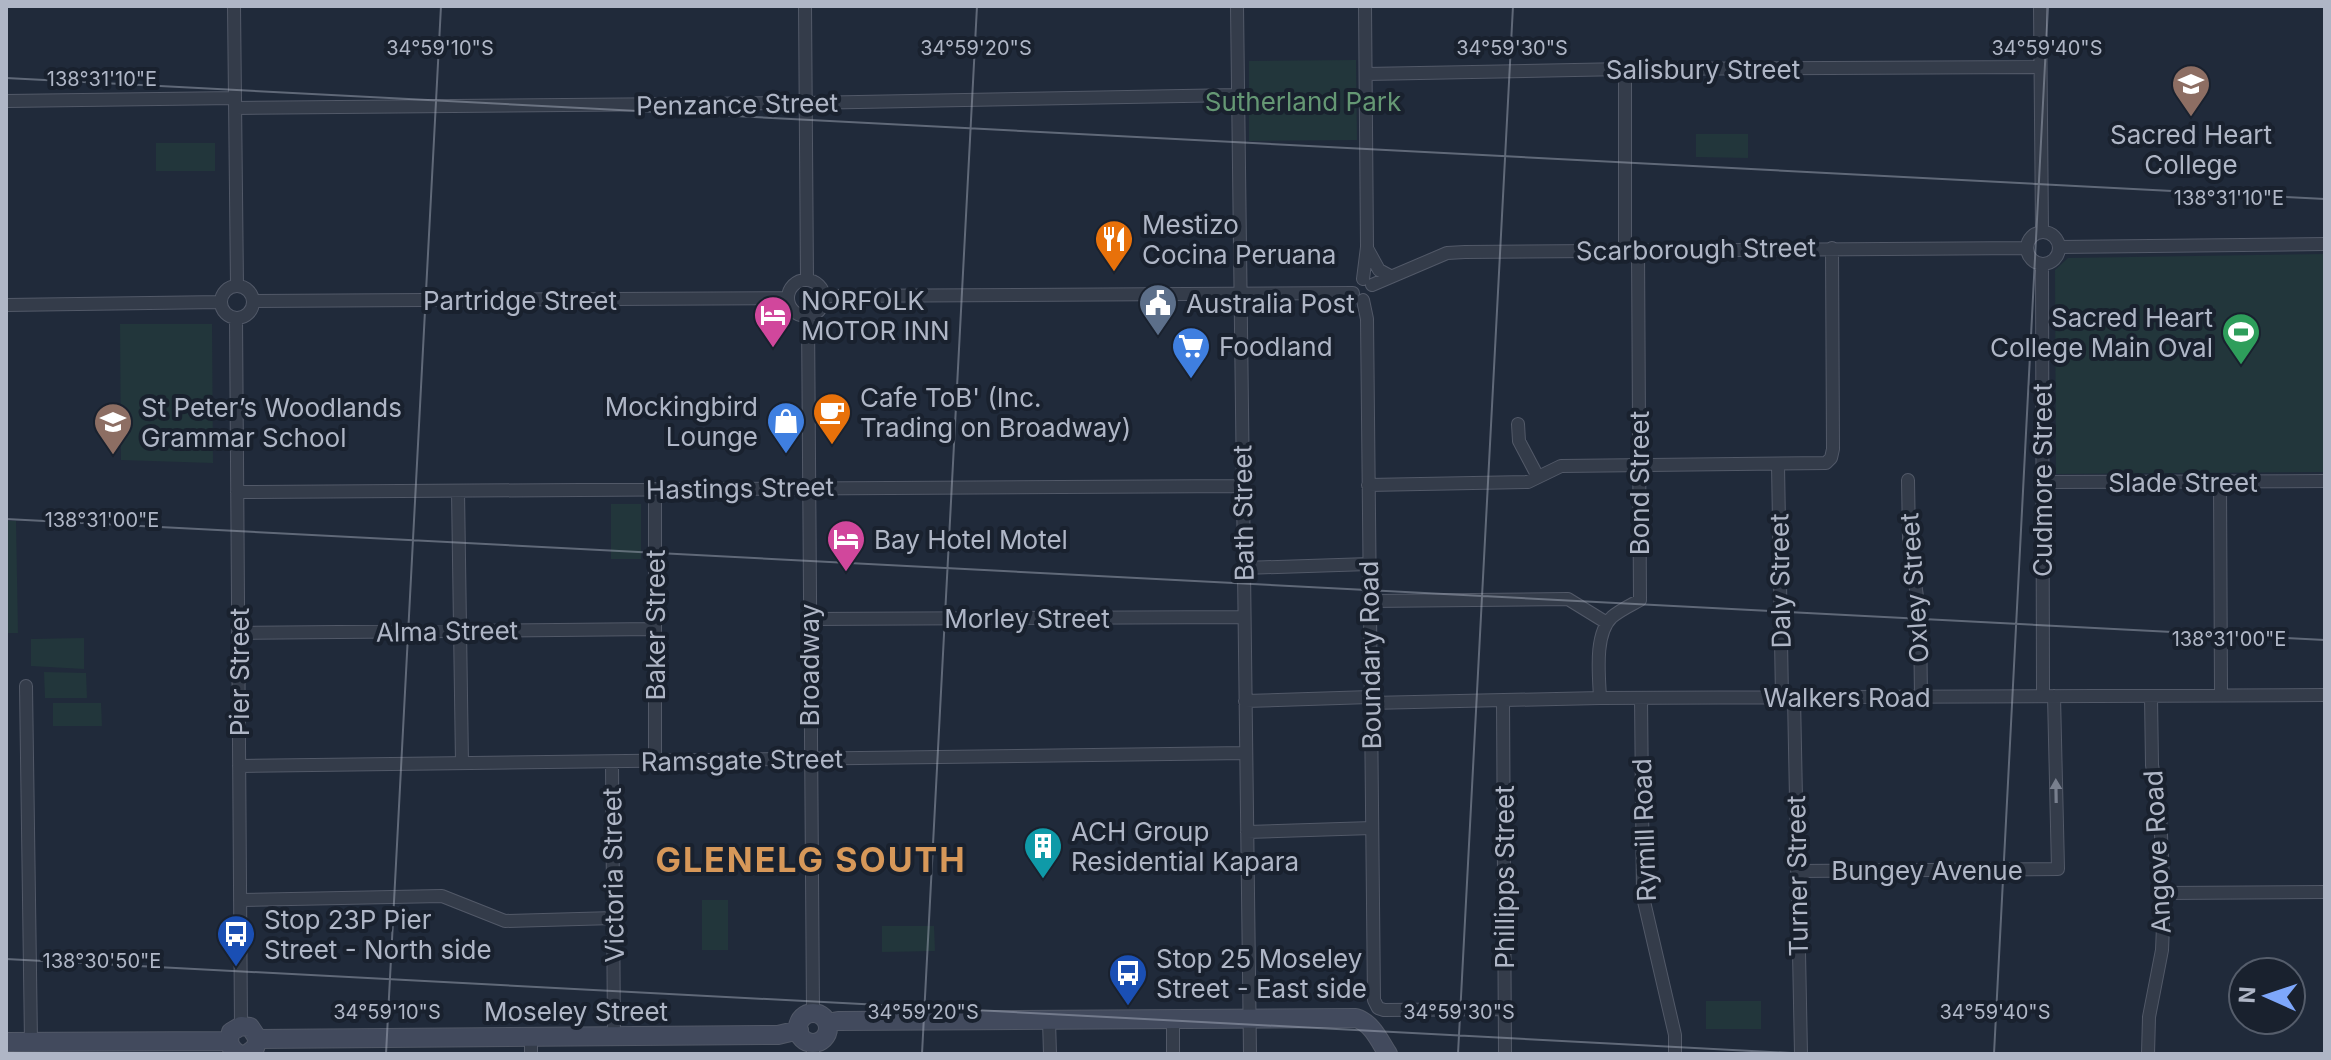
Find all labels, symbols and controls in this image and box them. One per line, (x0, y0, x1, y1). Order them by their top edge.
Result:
text: 34°59'10"S (386, 36, 494, 60)
text: 34°59'20"S (920, 36, 1032, 60)
text: 34°59'30"S (1456, 36, 1568, 60)
text: 34°59'40"S (1992, 36, 2103, 60)
street label: Salisbury Street (1606, 54, 1800, 85)
school or university icon: Sacred Heart College (2170, 63, 2212, 118)
text: 138°31'10"E (47, 67, 157, 91)
park label: Sutherland Park (1205, 86, 1401, 117)
street label: Penzance Street (636, 87, 838, 121)
place label: Sacred Heart College (2110, 119, 2272, 180)
text: 138°31'10"E (2174, 186, 2284, 210)
place label: Mestizo Cocina Peruana (1142, 209, 1336, 270)
restaurant icon: Mestizo Cocina Peruana (1093, 218, 1135, 273)
street label: Scarborough Street (1576, 231, 1816, 267)
public building icon: Australia Post (1137, 282, 1179, 337)
street label: Partridge Street (423, 285, 617, 316)
place label: NORFOLK MOTOR INN (801, 285, 950, 346)
place label: Australia Post (1186, 288, 1355, 319)
hotel icon: NORFOLK MOTOR INN (752, 294, 794, 349)
place label: Sacred Heart College Main Oval (1990, 302, 2213, 363)
sports icon: Sacred Heart College Main Oval (2220, 311, 2262, 366)
supermarket icon: Foodland (1170, 325, 1212, 380)
place label: Foodland (1219, 331, 1333, 362)
place label: Cafe ToB' (Inc. Trading on Broadway) (860, 382, 1131, 443)
street label: Cudmore Street (2027, 383, 2058, 577)
place label: Mockingbird Lounge (605, 391, 758, 452)
cafe icon: Cafe ToB' (Inc. Trading on Broadway) (811, 391, 853, 446)
place label: St Peter’s Woodlands Grammar School (141, 392, 402, 453)
shop icon: Mockingbird Lounge (765, 400, 807, 455)
school or university icon: St Peter’s Woodlands Grammar School (92, 401, 134, 456)
street label: Bond Street (1624, 411, 1655, 555)
street label: Bath Street (1226, 445, 1260, 581)
street label: Slade Street (2108, 467, 2258, 498)
street label: Hastings Street (646, 471, 834, 505)
text: 138°31'00"E (45, 508, 159, 532)
street label: Oxley Street (1893, 512, 1935, 664)
street label: Daly Street (1763, 513, 1797, 649)
hotel icon: Bay Hotel Motel (825, 518, 867, 573)
place label: Bay Hotel Motel (874, 524, 1068, 555)
street label: Baker Street (640, 550, 671, 700)
street label: Boundary Road (1353, 560, 1387, 750)
street label: Morley Street (944, 603, 1110, 634)
street label: Broadway (794, 604, 825, 726)
street label: Pier Street (224, 608, 255, 736)
street label: Alma Street (376, 614, 518, 648)
text: 138°31'00"E (2172, 627, 2286, 651)
street label: Walkers Road (1763, 682, 1931, 713)
street label: Ramsgate Street (641, 743, 843, 777)
street label: Rymill Road (1626, 758, 1662, 902)
street label: Angove Road (2137, 769, 2177, 935)
one-way arrow (2050, 778, 2062, 803)
street label: Phillipps Street (1489, 785, 1520, 969)
street label: Victoria Street (596, 787, 630, 963)
street label: Turner Street (1780, 795, 1814, 957)
place label: ACH Group Residential Kapara (1071, 816, 1299, 877)
building icon: ACH Group Residential Kapara (1022, 825, 1064, 880)
district label: GLENELG SOUTH (655, 839, 967, 880)
street label: Bungey Avenue (1831, 855, 2023, 886)
place label: Stop 23P Pier Street - North side (264, 904, 492, 965)
bus stop icon: Stop 23P Pier Street - North side (215, 913, 257, 968)
place label: Stop 25 Moseley Street - East side (1156, 943, 1367, 1004)
text: 138°30'50"E (43, 949, 161, 973)
bus stop icon: Stop 25 Moseley Street - East side (1107, 952, 1149, 1007)
north arrow (2227, 956, 2307, 1036)
text: N (2234, 986, 2260, 1004)
street label: Moseley Street (484, 996, 668, 1027)
text: 34°59'10"S (333, 1000, 441, 1024)
text: 34°59'20"S (867, 1000, 979, 1024)
text: 34°59'30"S (1403, 1000, 1515, 1024)
text: 34°59'40"S (1940, 1000, 2051, 1024)

